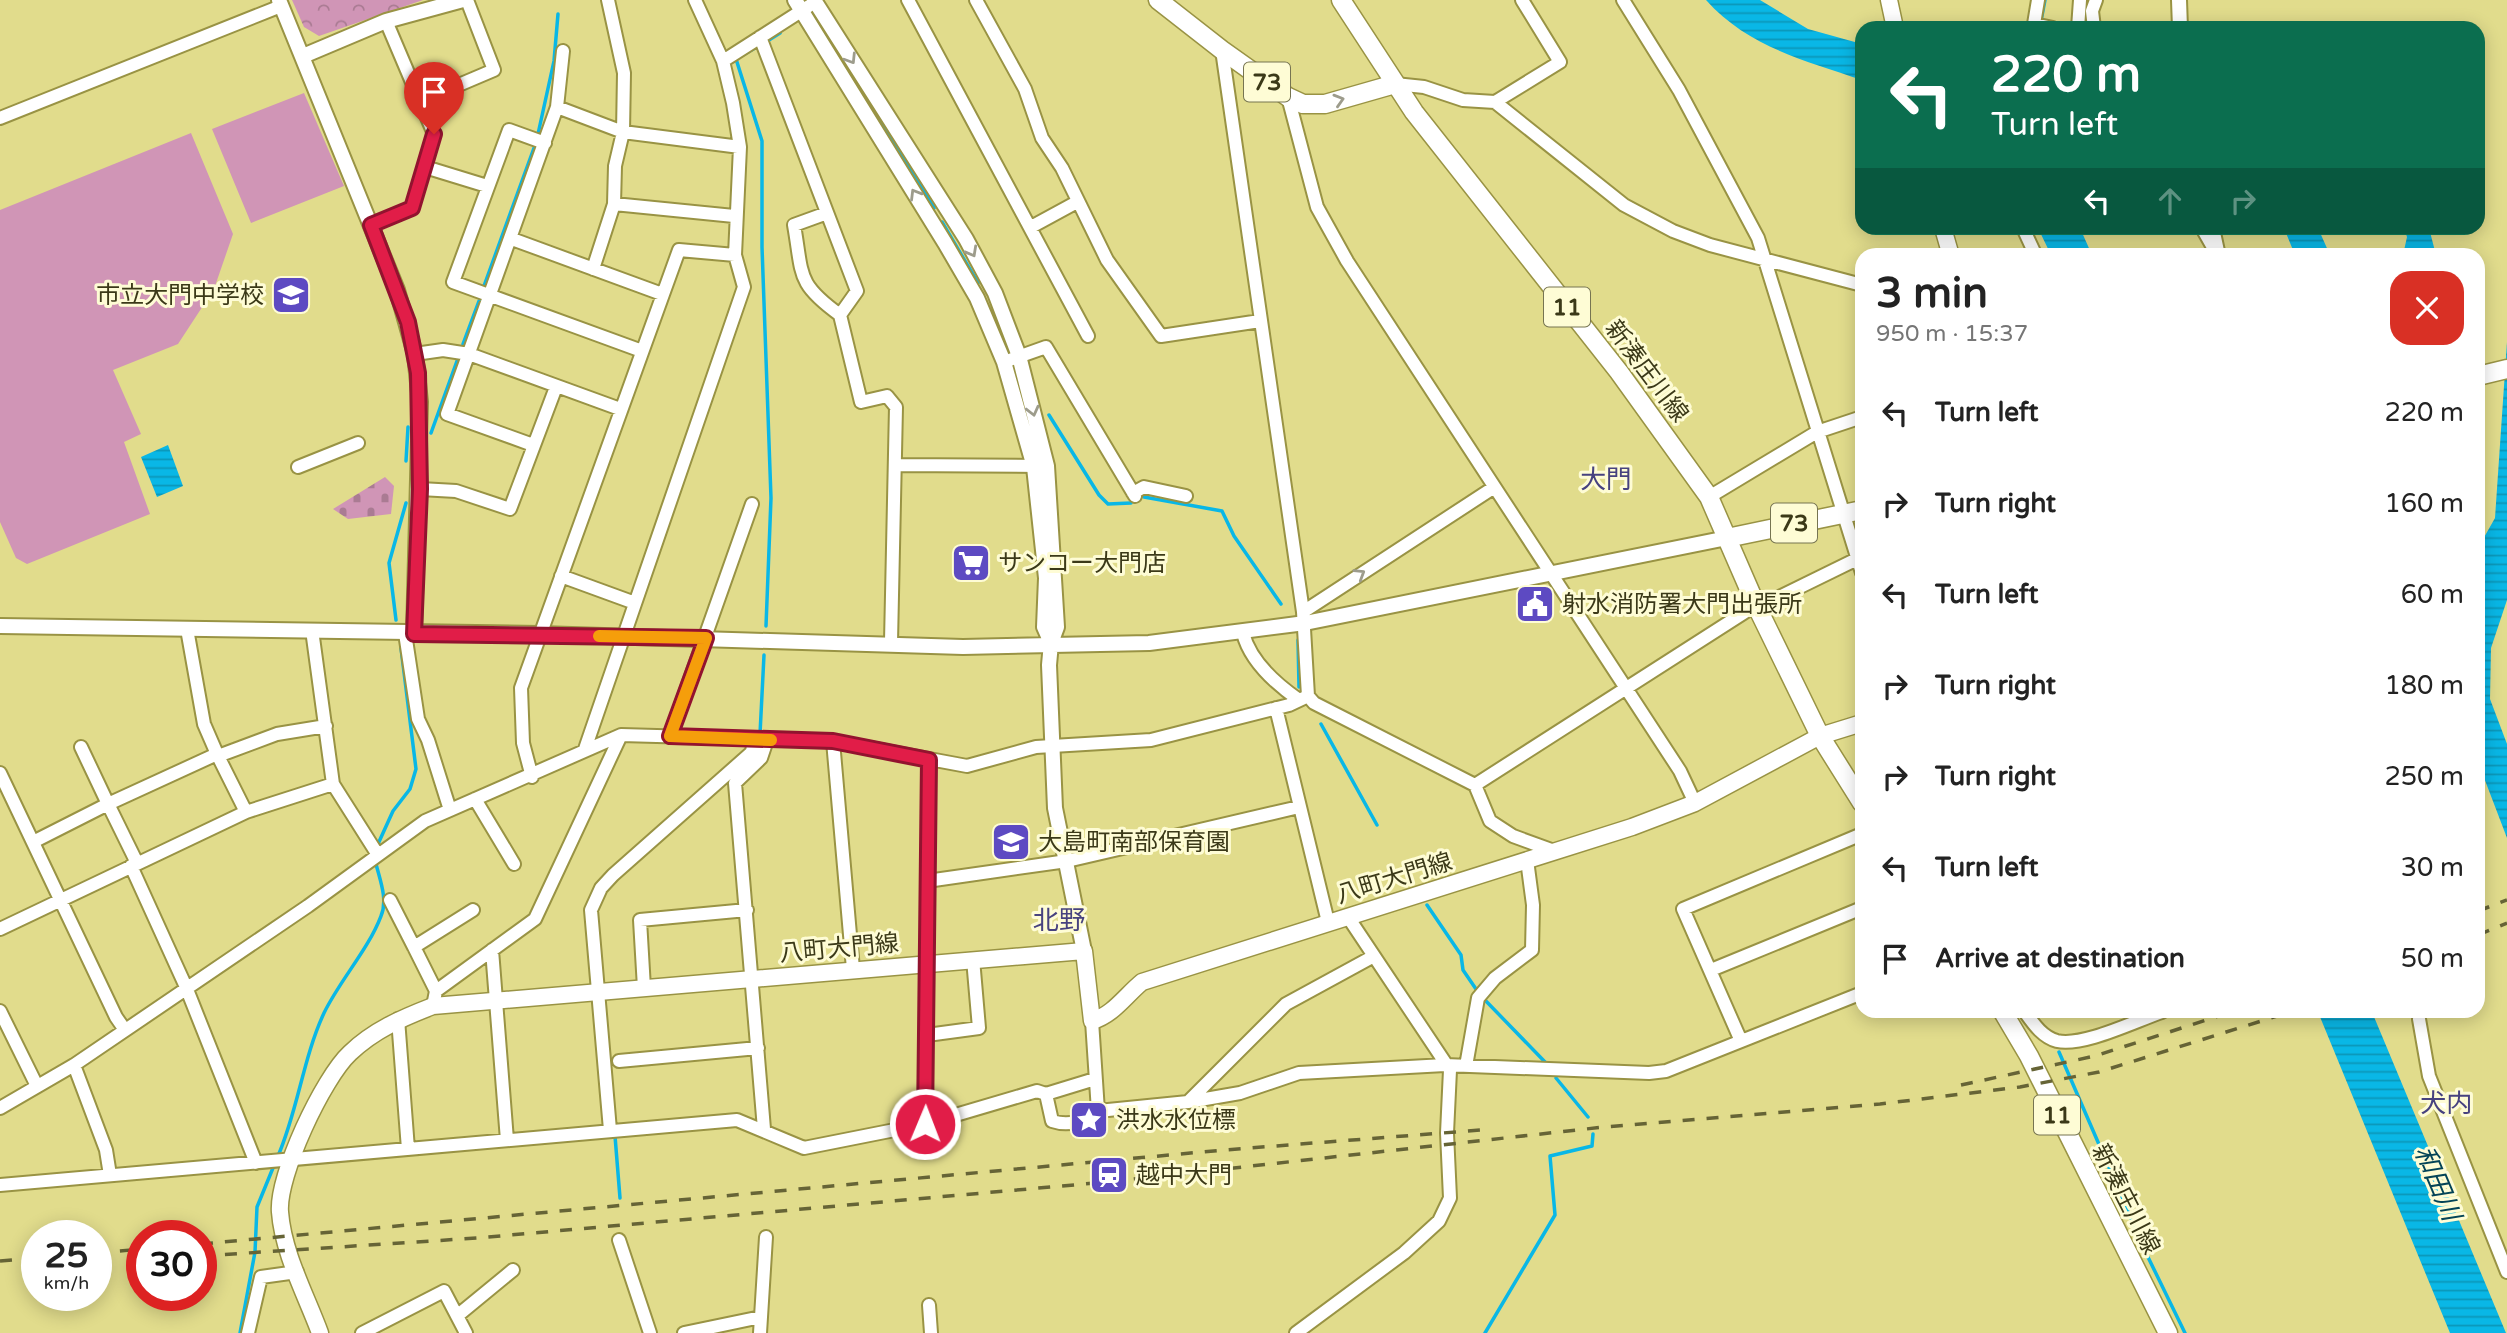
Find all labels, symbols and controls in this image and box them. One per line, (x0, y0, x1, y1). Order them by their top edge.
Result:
text: 220 m (1991, 46, 2141, 105)
icon: left (1876, 49, 1967, 140)
one-way arrow (843, 52, 856, 65)
pin (404, 62, 464, 134)
road number: 73 (1244, 62, 1290, 102)
icon: arrive (415, 73, 453, 111)
one-way arrow (1333, 93, 1345, 108)
text: Turn left (1991, 106, 2118, 144)
icon: left (2078, 182, 2116, 220)
icon: ahead (2151, 182, 2189, 220)
icon: right (2224, 182, 2262, 220)
one-way arrow (910, 188, 923, 201)
one-way arrow (964, 245, 978, 257)
text: 3 min (1876, 268, 1988, 319)
button: close (2390, 271, 2464, 345)
school or university icon: 市立大門中学校 (270, 274, 312, 316)
place label: 市立大門中学校 (96, 281, 264, 310)
road number: 11 (1544, 288, 1590, 326)
street label: 新湊庄川線 (1599, 315, 1694, 428)
text: 950 m · 15:37 (1876, 320, 2028, 348)
icon: left (1876, 394, 1914, 432)
text: Turn left (1935, 397, 2038, 428)
text: 220 m (2384, 397, 2464, 428)
one-way arrow (1025, 405, 1039, 417)
district label: 大門 (1580, 464, 1632, 495)
icon: right (1876, 485, 1914, 523)
text: Turn right (1935, 488, 2056, 519)
text: 160 m (2384, 488, 2464, 519)
road number: 73 (1771, 503, 1817, 542)
supermarket icon: サンコー大門店 (950, 542, 992, 584)
place label: サンコー大門店 (998, 549, 1166, 578)
one-way arrow (1352, 569, 1365, 582)
icon: left (1876, 576, 1914, 614)
text: Turn left (1935, 579, 2038, 610)
text: 60 m (2401, 579, 2464, 610)
public building icon: 射水消防署大門出張所 (1514, 583, 1556, 625)
place label: 射水消防署大門出張所 (1562, 590, 1802, 619)
icon: right (1876, 667, 1914, 705)
text: Turn right (1935, 670, 2056, 701)
text: 180 m (2384, 670, 2464, 701)
icon: right (1876, 758, 1914, 796)
text: Turn right (1935, 761, 2056, 792)
text: 250 m (2384, 761, 2464, 792)
school or university icon: 大島町南部保育園 (990, 821, 1032, 863)
place label: 大島町南部保育園 (1038, 828, 1230, 857)
street label: 八町大門線 (1333, 847, 1456, 910)
icon: left (1876, 849, 1914, 887)
text: Turn left (1935, 852, 2038, 883)
text: 30 m (2401, 852, 2464, 883)
district label: 北野 (1033, 905, 1085, 936)
street label: 八町大門線 (778, 929, 900, 968)
icon: arrive (1876, 940, 1914, 978)
text: Arrive at destination (1935, 943, 2185, 974)
text: 50 m (2401, 943, 2464, 974)
position arrow (888, 1087, 962, 1161)
district label: 犬内 (2420, 1088, 2472, 1119)
road number: 11 (2034, 1096, 2080, 1134)
place icon: 洪水水位標 (1068, 1099, 1110, 1141)
place label: 洪水水位標 (1116, 1106, 1236, 1135)
street label: 新湊庄川線 (2085, 1139, 2166, 1259)
water label: 和田川 (2408, 1141, 2468, 1228)
station icon: 越中大門 (1088, 1154, 1130, 1196)
place label: 越中大門 (1136, 1161, 1232, 1190)
speed limit sign: 30 (126, 1220, 217, 1311)
text: 25 (45, 1235, 88, 1277)
text: km/h (44, 1272, 89, 1294)

